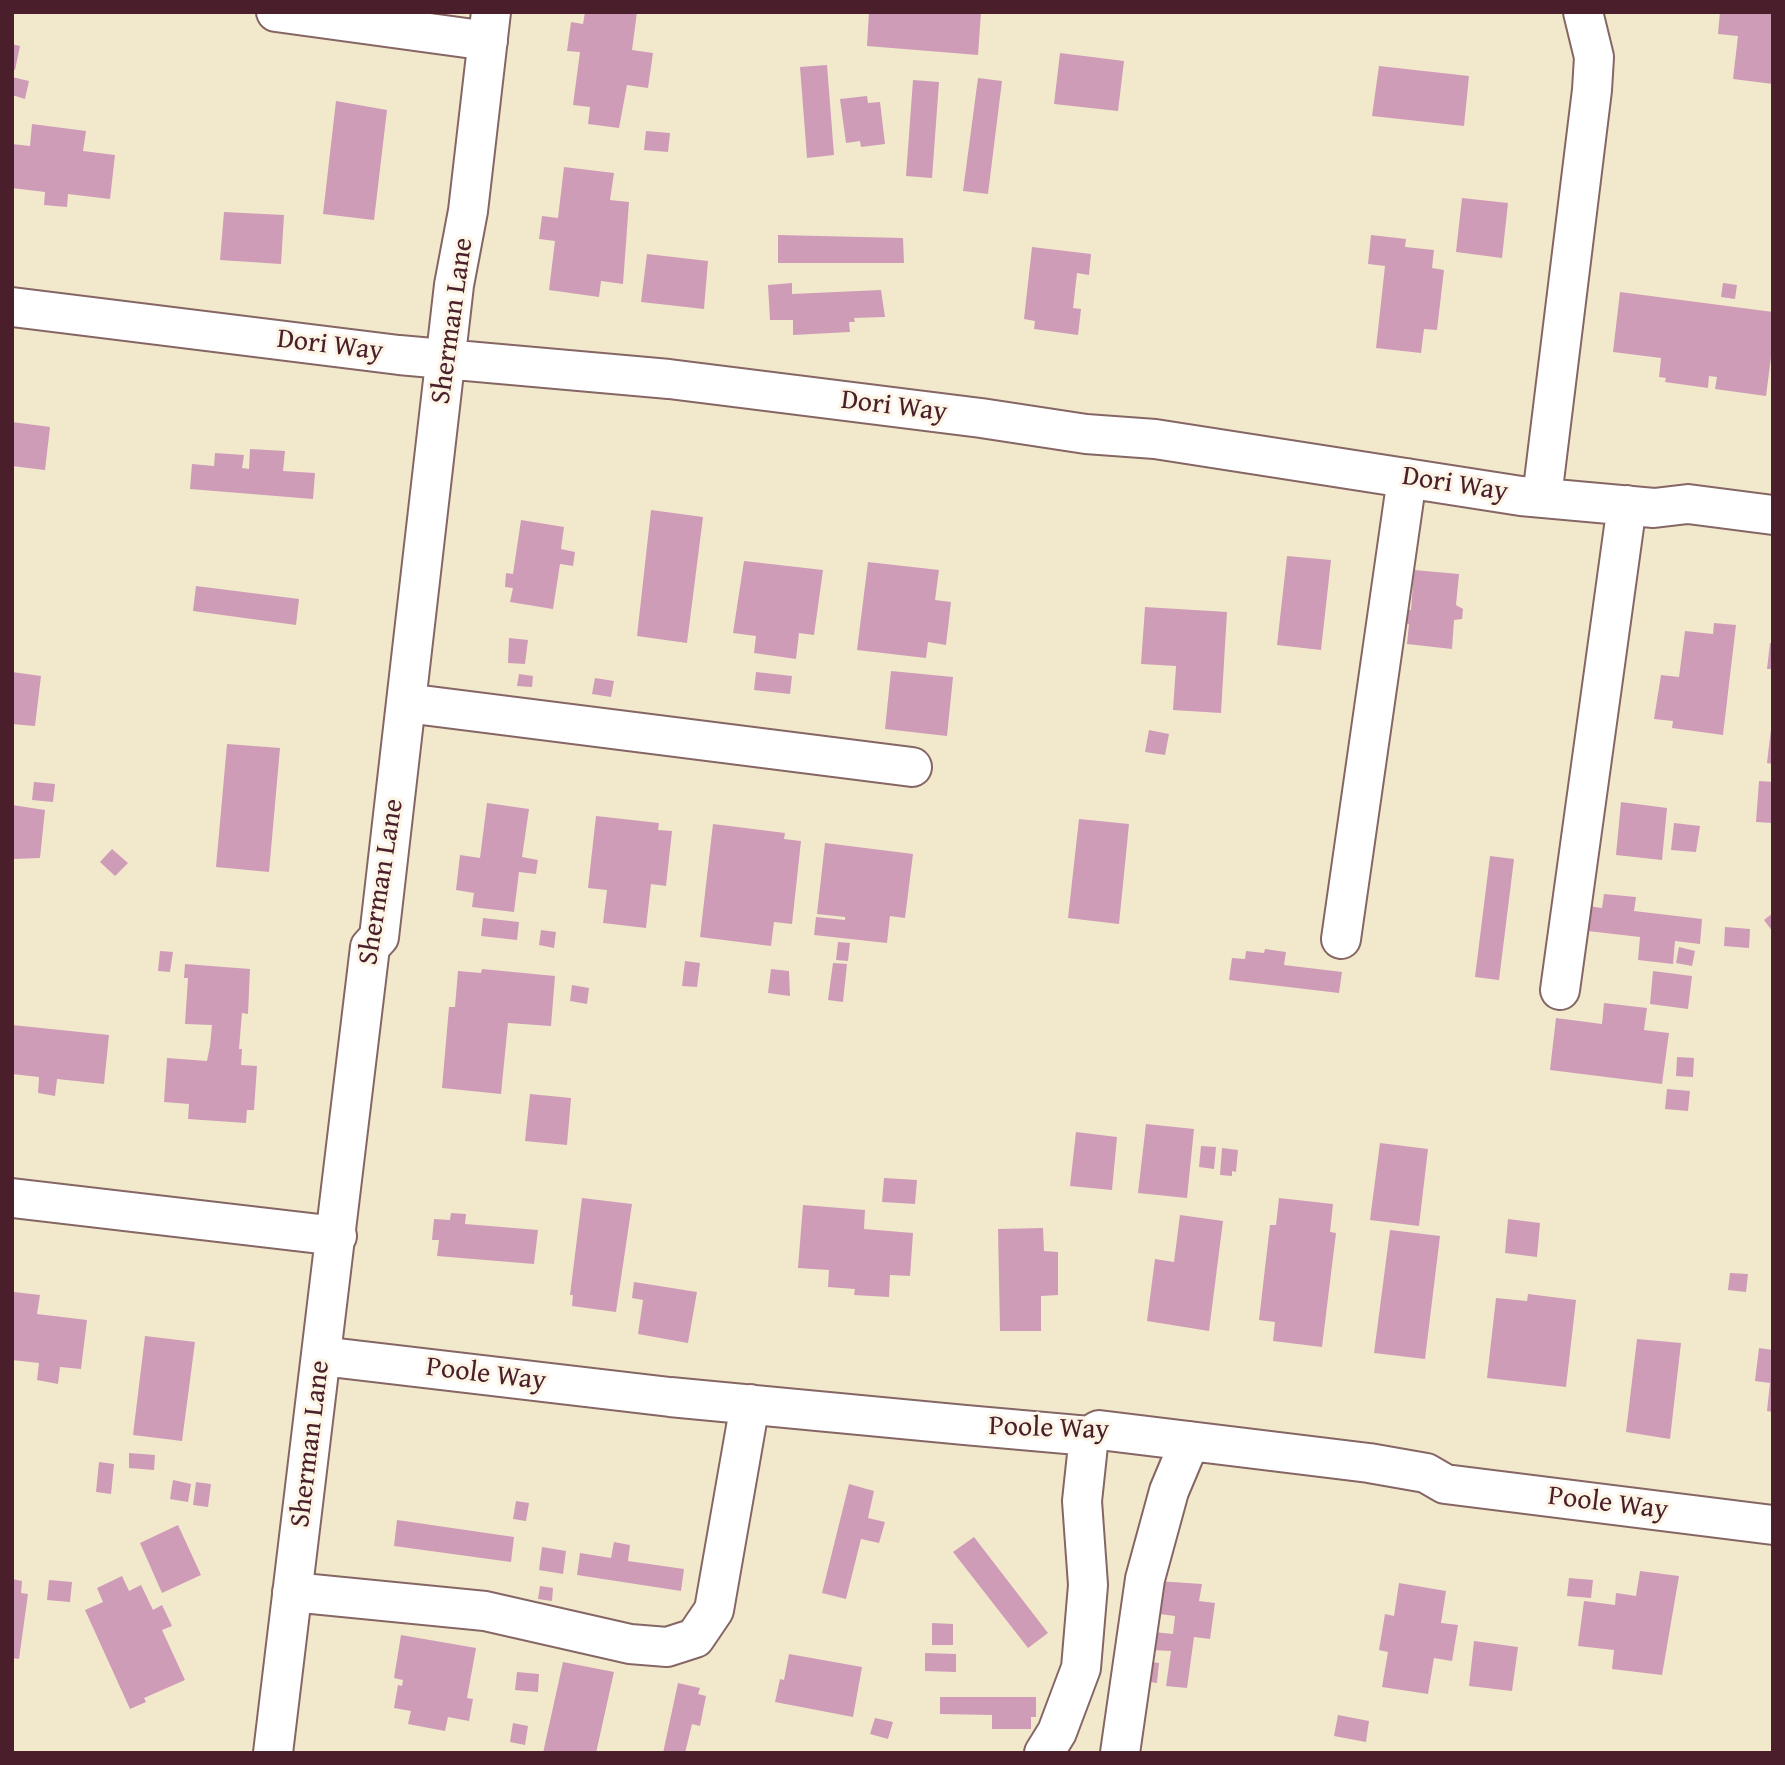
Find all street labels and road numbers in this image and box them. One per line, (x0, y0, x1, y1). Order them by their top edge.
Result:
street label: Sherman Lane (425, 236, 481, 406)
street label: Dori Way (275, 323, 385, 369)
street label: Dori Way (839, 384, 949, 430)
street label: Dori Way (1400, 460, 1510, 510)
street label: Sherman Lane (352, 797, 412, 967)
street label: Poole Way (424, 1351, 548, 1399)
street label: Sherman Lane (284, 1359, 338, 1529)
street label: Poole Way (988, 1410, 1110, 1448)
street label: Poole Way (1546, 1480, 1670, 1528)

